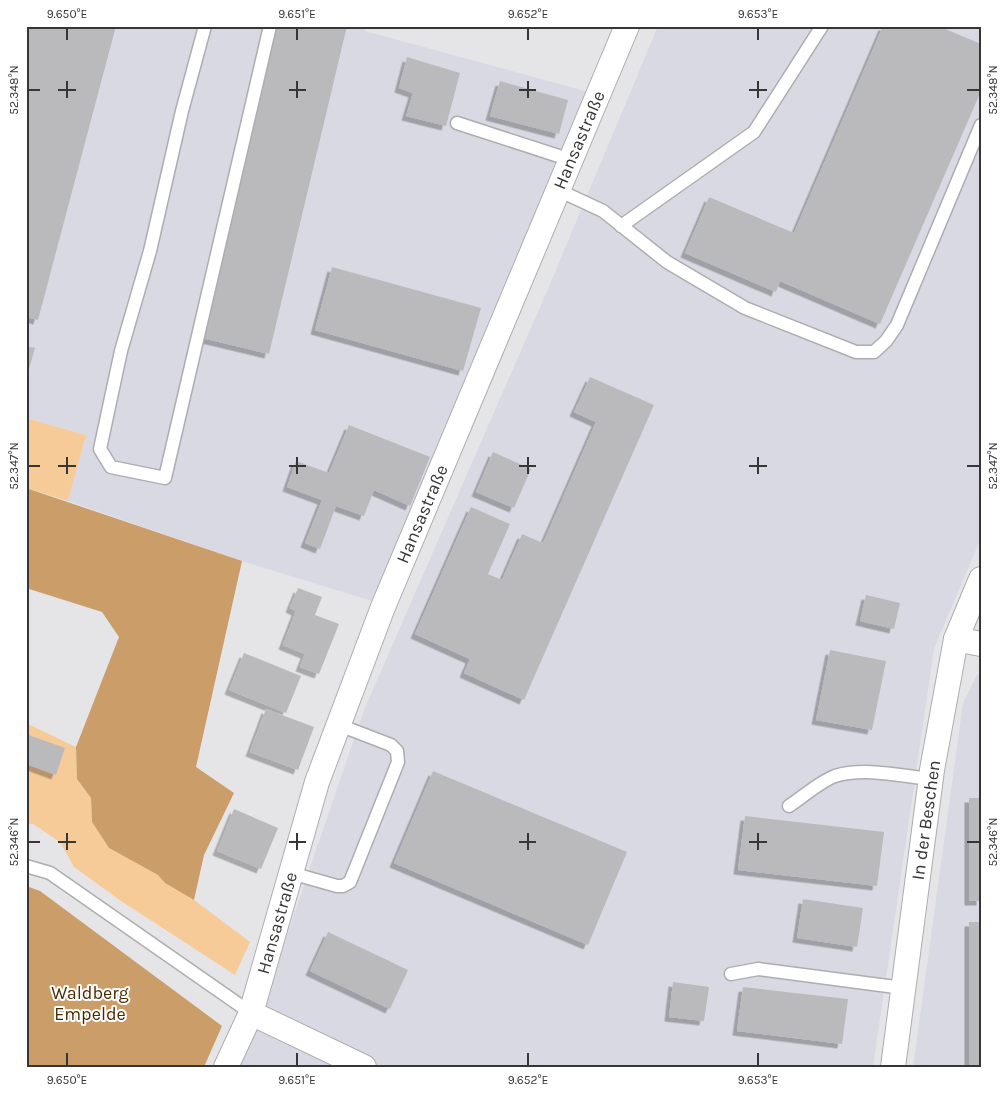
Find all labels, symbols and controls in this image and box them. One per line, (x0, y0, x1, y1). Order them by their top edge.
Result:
text: 9.650°E (47, 7, 87, 21)
text: 9.651°E (278, 7, 316, 21)
text: 9.652°E (508, 7, 548, 21)
text: 9.653°E (738, 7, 778, 21)
text: 52.348°N (7, 65, 21, 115)
text: 52.348°N (986, 65, 1000, 115)
street label: Hansastraße (548, 87, 610, 193)
text: 52.347°N (7, 442, 21, 490)
text: 52.347°N (986, 442, 1000, 490)
street label: Hansastraße (391, 461, 453, 567)
street label: In der Beschen (907, 759, 945, 881)
text: 52.346°N (7, 818, 21, 866)
text: 52.346°N (986, 818, 1000, 866)
street label: Hansastraße (252, 869, 302, 977)
park label: Waldberg Empelde (51, 982, 129, 1025)
text: 9.650°E (47, 1073, 87, 1087)
text: 9.651°E (278, 1073, 316, 1087)
text: 9.652°E (508, 1073, 548, 1087)
text: 9.653°E (738, 1073, 778, 1087)

